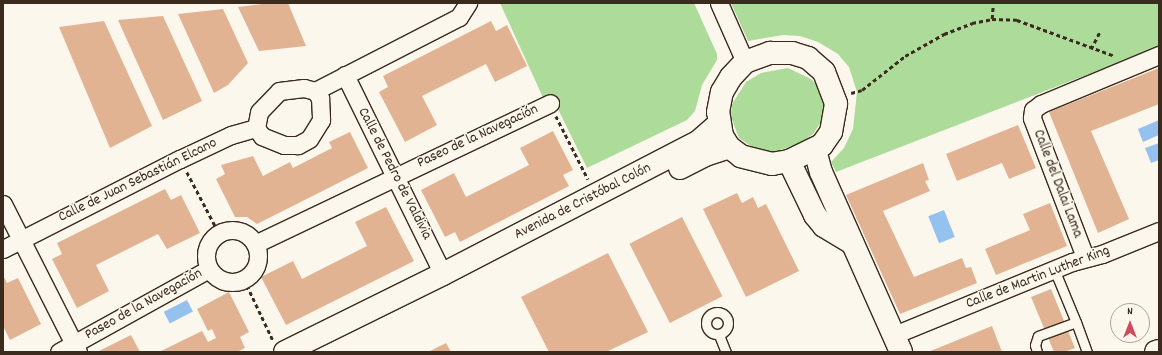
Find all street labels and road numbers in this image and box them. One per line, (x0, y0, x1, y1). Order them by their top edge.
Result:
street label: Paseo de la Navegación (415, 101, 541, 173)
street label: Calle de Pedro de Valdivia (353, 105, 435, 243)
street label: Calle del Dalai Lama (1028, 127, 1086, 241)
street label: Calle de Juan Sebastián Elcano (56, 135, 220, 227)
street label: Avenida de Cristóbal Colón (511, 160, 655, 244)
street label: Calle de Martin Luther King (964, 242, 1112, 314)
street label: Paseo de la Navegación (82, 265, 206, 345)

